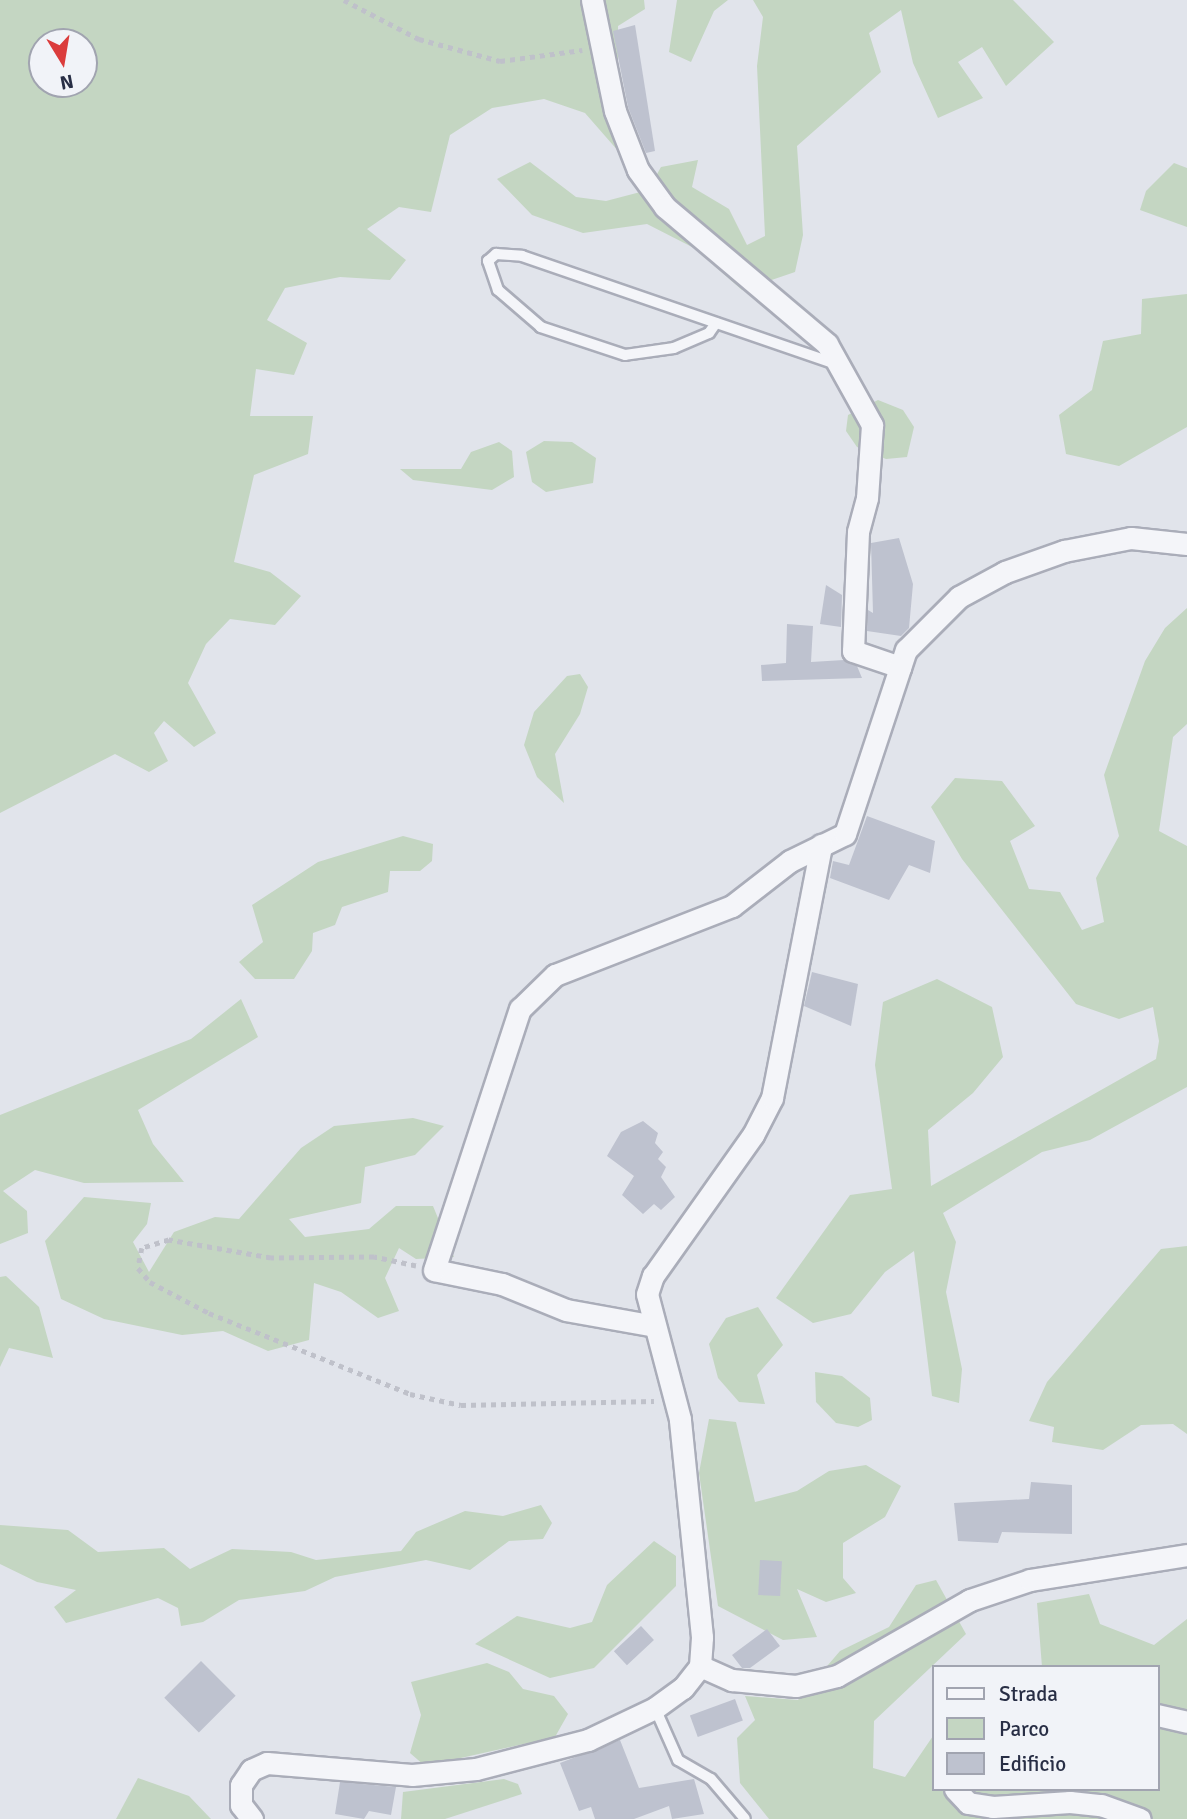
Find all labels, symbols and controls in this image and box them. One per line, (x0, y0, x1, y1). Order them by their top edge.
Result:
north arrow (28, 28, 98, 98)
text: N (58, 69, 75, 95)
legend (932, 1665, 1159, 1791)
text: Strada (999, 1681, 1058, 1707)
text: Parco (999, 1716, 1049, 1742)
text: Edificio (999, 1751, 1066, 1777)

